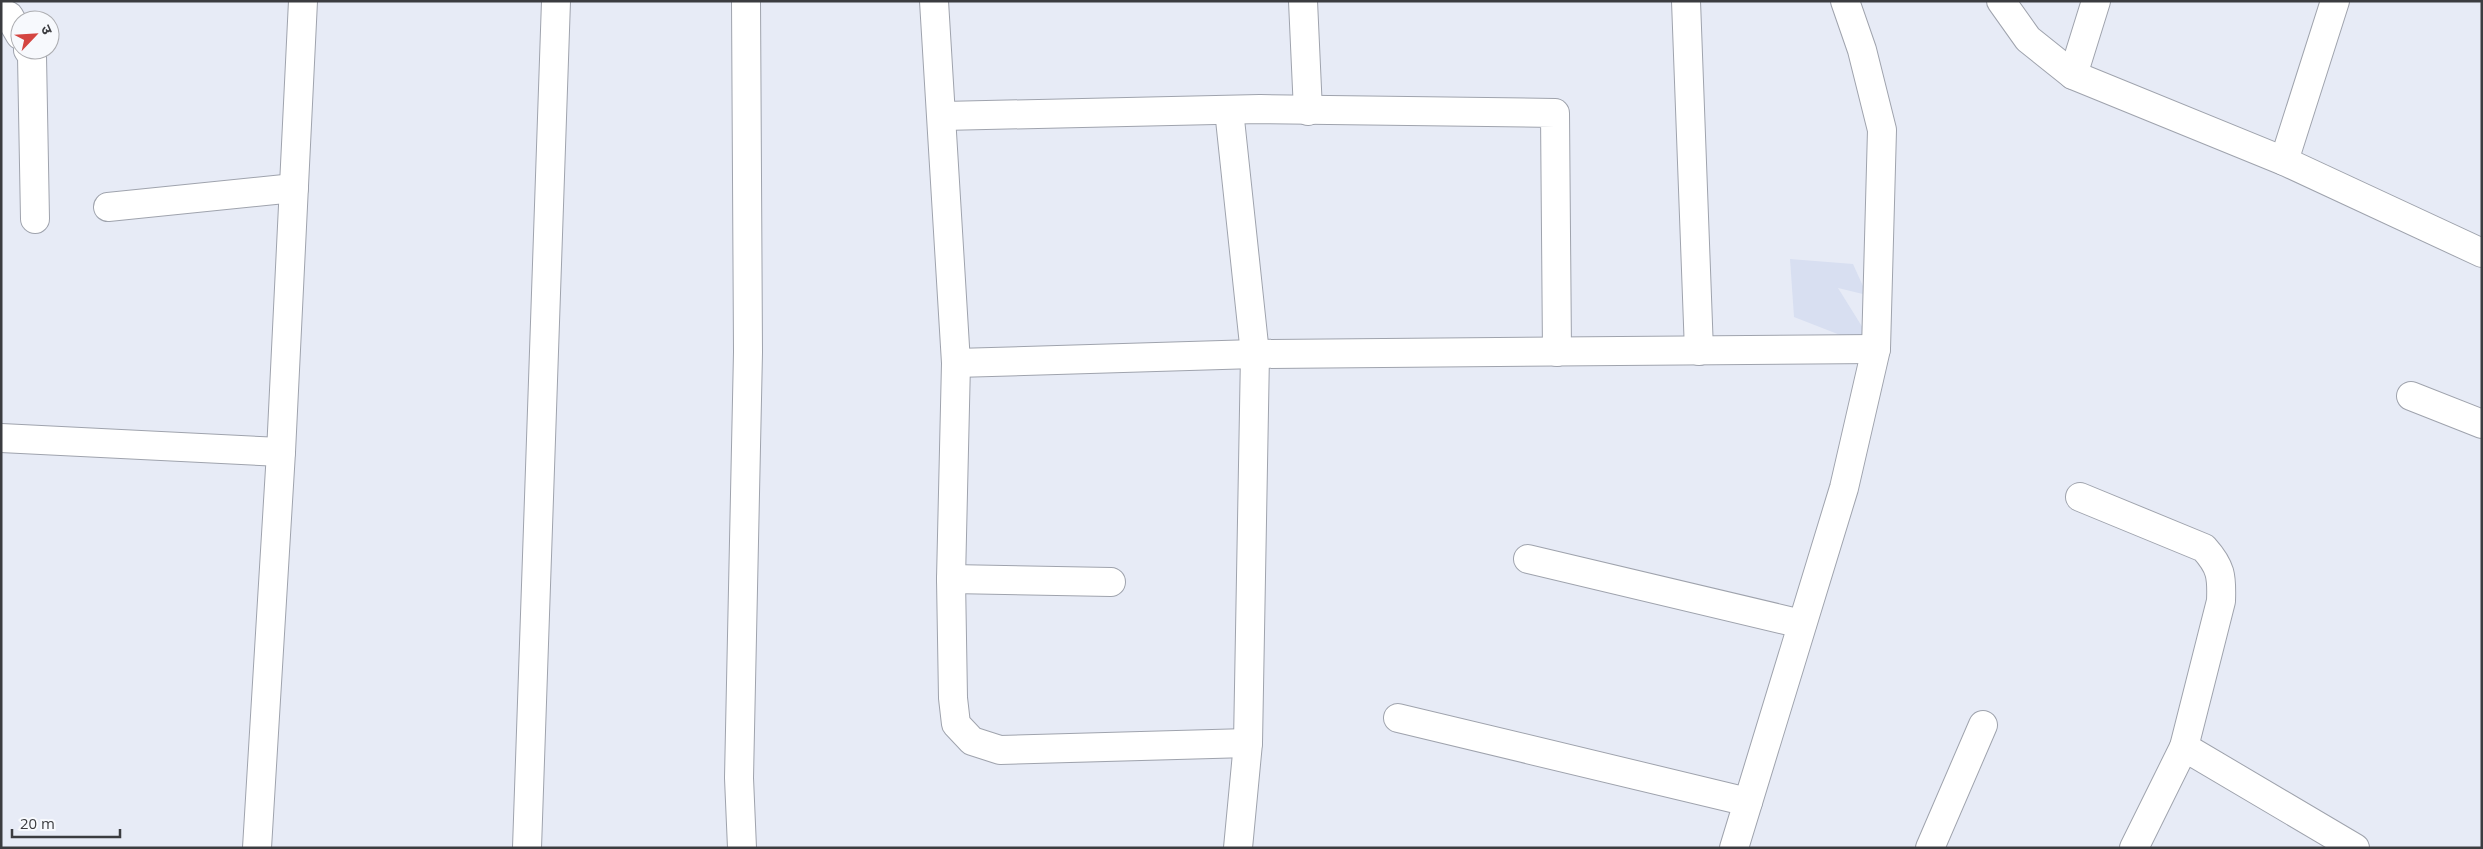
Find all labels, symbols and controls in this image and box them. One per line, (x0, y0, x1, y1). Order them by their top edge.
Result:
north arrow (10, 10, 60, 60)
text: उ (37, 22, 58, 38)
scale bar (12, 806, 120, 838)
text: 20 m (20, 813, 55, 833)

